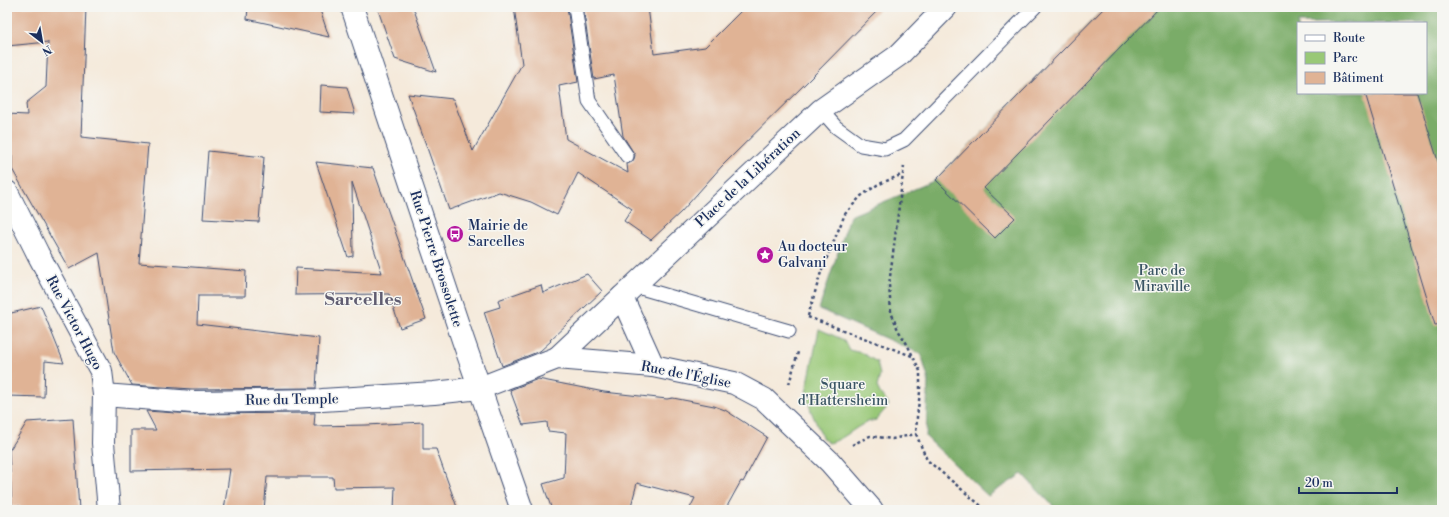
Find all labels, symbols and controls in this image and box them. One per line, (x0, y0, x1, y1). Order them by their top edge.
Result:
north arrow (22, 22, 62, 62)
legend (1297, 22, 1427, 94)
text: Route (1333, 31, 1365, 46)
text: N (39, 41, 54, 58)
text: Parc (1333, 51, 1358, 66)
text: Bâtiment (1332, 71, 1384, 86)
street label: Place de la Libération (692, 124, 805, 232)
street label: Rue Pierre Brossolette (405, 188, 467, 330)
place label: Mairie de Sarcelles (468, 217, 528, 251)
bus stop icon: Mairie de Sarcelles (445, 224, 465, 244)
place label: Au docteur Galvani (777, 238, 847, 272)
place icon: Au docteur Galvani (755, 245, 775, 265)
park label: Parc de Miraville (1134, 262, 1190, 296)
street label: Rue Victor Hugo (42, 273, 107, 373)
district label: Sarcelles (324, 288, 402, 311)
street label: Rue de l'Église (639, 355, 733, 393)
park label: Square d'Hattersheim (798, 376, 888, 410)
street label: Rue du Temple (245, 390, 339, 410)
scale bar (1299, 469, 1397, 495)
text: 20 m (1305, 476, 1333, 491)

